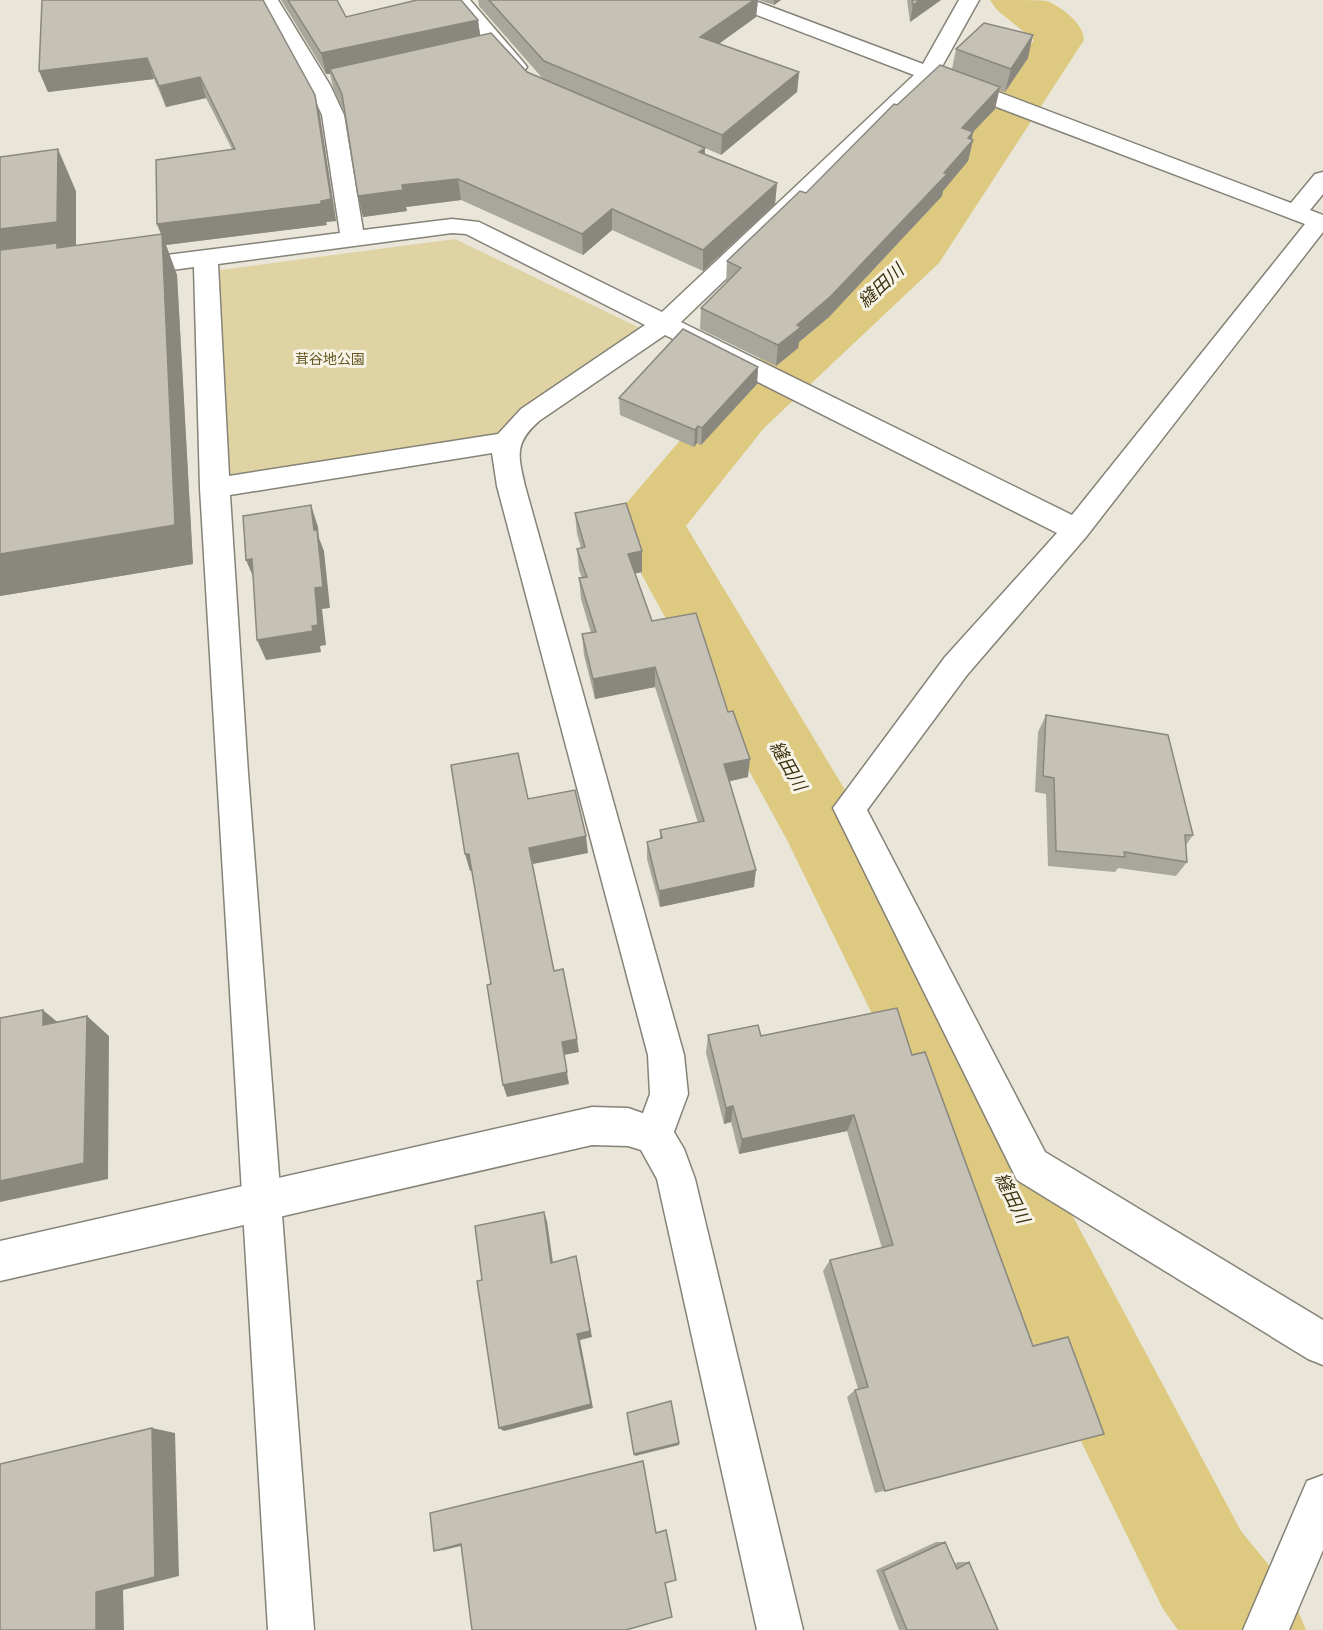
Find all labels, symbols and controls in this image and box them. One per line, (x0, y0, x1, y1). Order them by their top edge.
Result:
water label: 縫田川 (854, 258, 909, 312)
park label: 茸谷地公園 (295, 351, 365, 367)
water label: 縫田川 (766, 737, 812, 796)
water label: 縫田川 (991, 1169, 1035, 1228)

